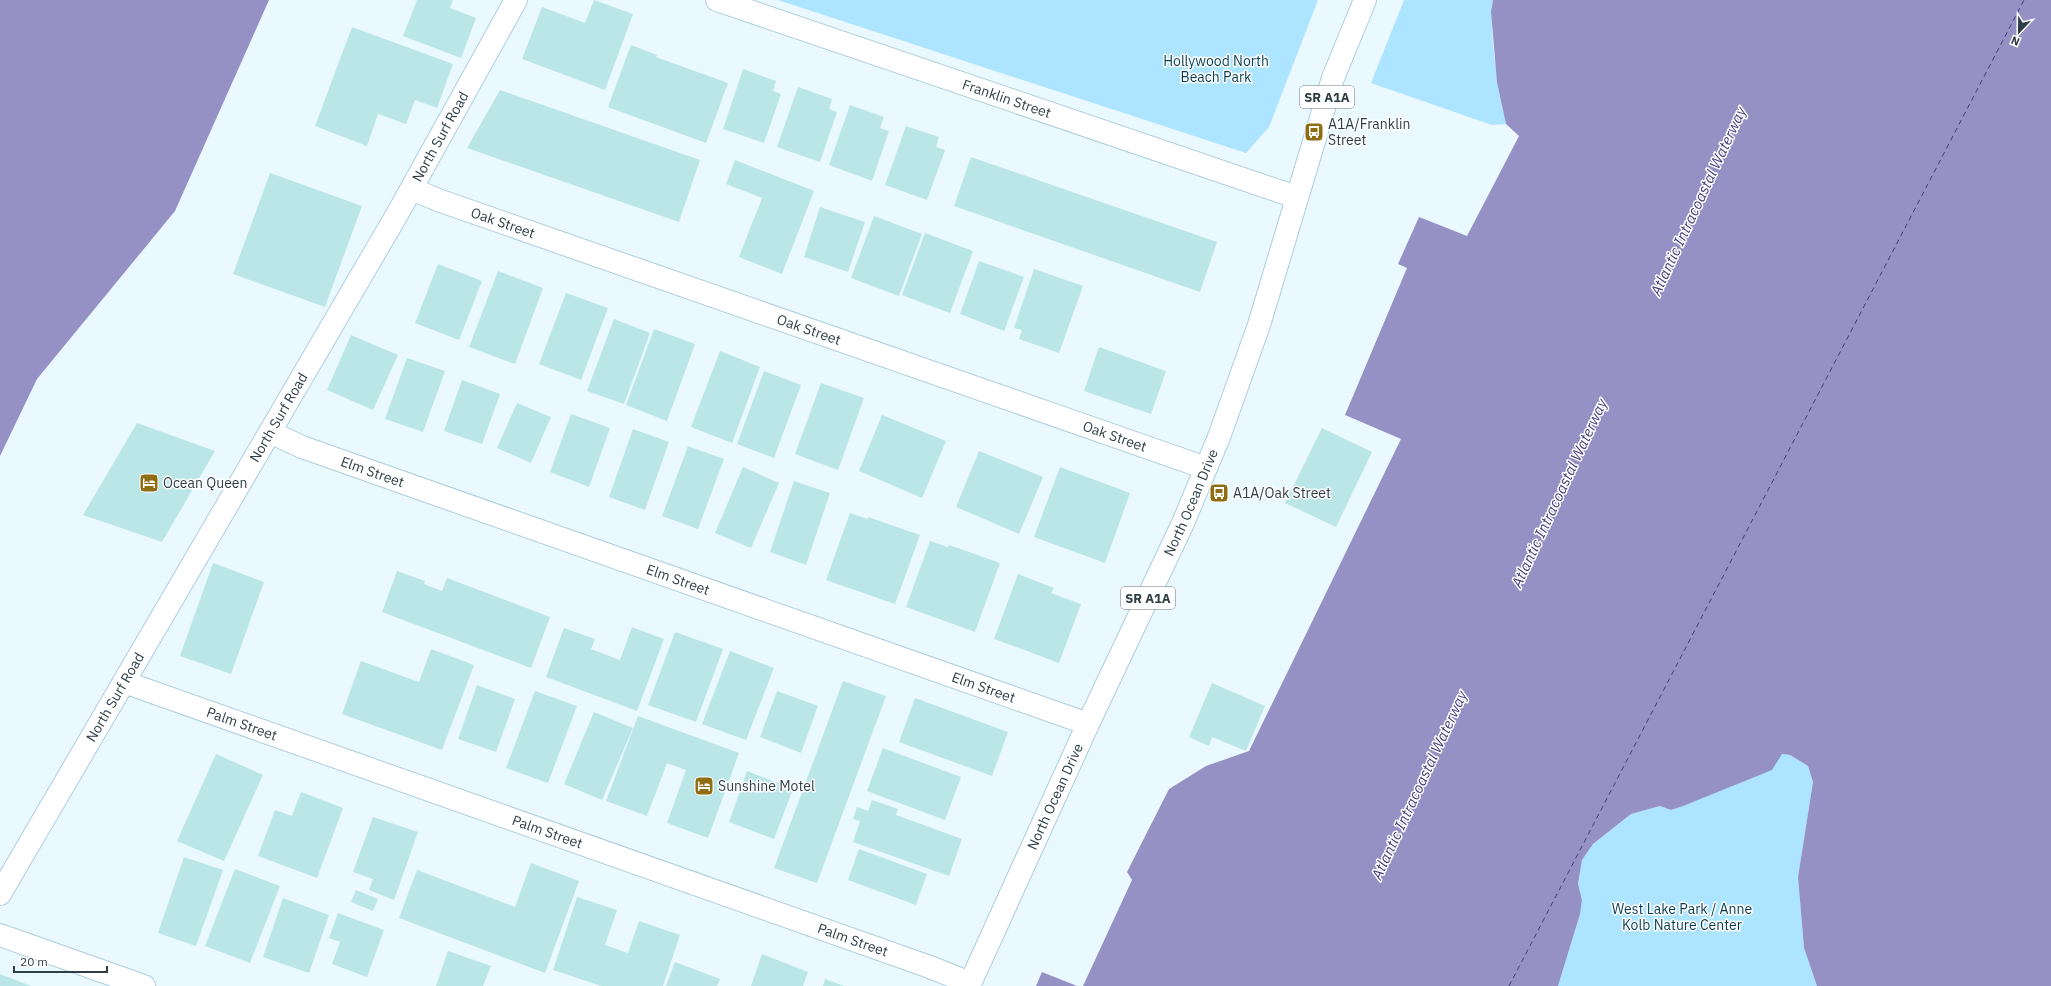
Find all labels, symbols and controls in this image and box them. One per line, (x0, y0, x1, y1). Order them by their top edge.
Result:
north arrow (1999, 12, 2039, 52)
text: N (2009, 33, 2022, 49)
park label: Hollywood North Beach Park (1163, 52, 1269, 86)
street label: Franklin Street (960, 75, 1053, 122)
road number: SR A1A (1300, 86, 1354, 108)
street label: North Surf Road (408, 88, 472, 185)
water label: Atlantic Intracoastal Waterway (1645, 103, 1750, 299)
place label: A1A/Franklin Street (1328, 115, 1410, 149)
bus stop icon: A1A/Franklin Street (1303, 121, 1325, 143)
street label: Oak Street (469, 203, 537, 242)
street label: Oak Street (774, 310, 843, 349)
street label: North Surf Road (245, 369, 312, 465)
water label: Atlantic Intracoastal Waterway (1506, 395, 1611, 591)
street label: Oak Street (1080, 417, 1149, 456)
street label: North Ocean Drive (1160, 446, 1222, 559)
street label: Elm Street (338, 452, 407, 491)
hotel icon: Ocean Queen (138, 472, 160, 494)
place label: Ocean Queen (163, 474, 247, 492)
bus stop icon: A1A/Oak Street (1208, 482, 1230, 504)
place label: A1A/Oak Street (1233, 484, 1331, 502)
street label: Elm Street (644, 560, 712, 599)
road number: SR A1A (1121, 587, 1175, 609)
street label: North Surf Road (82, 649, 148, 745)
street label: Elm Street (949, 668, 1018, 707)
water label: Atlantic Intracoastal Waterway (1366, 687, 1471, 883)
street label: Palm Street (204, 703, 280, 744)
street label: North Ocean Drive (1023, 740, 1087, 853)
hotel icon: Sunshine Motel (693, 775, 715, 797)
place label: Sunshine Motel (718, 777, 815, 795)
street label: Palm Street (510, 811, 585, 853)
park label: West Lake Park / Anne Kolb Nature Center (1612, 900, 1752, 934)
street label: Palm Street (815, 919, 891, 961)
scale bar (14, 948, 107, 974)
text: 20 m (20, 954, 48, 969)

